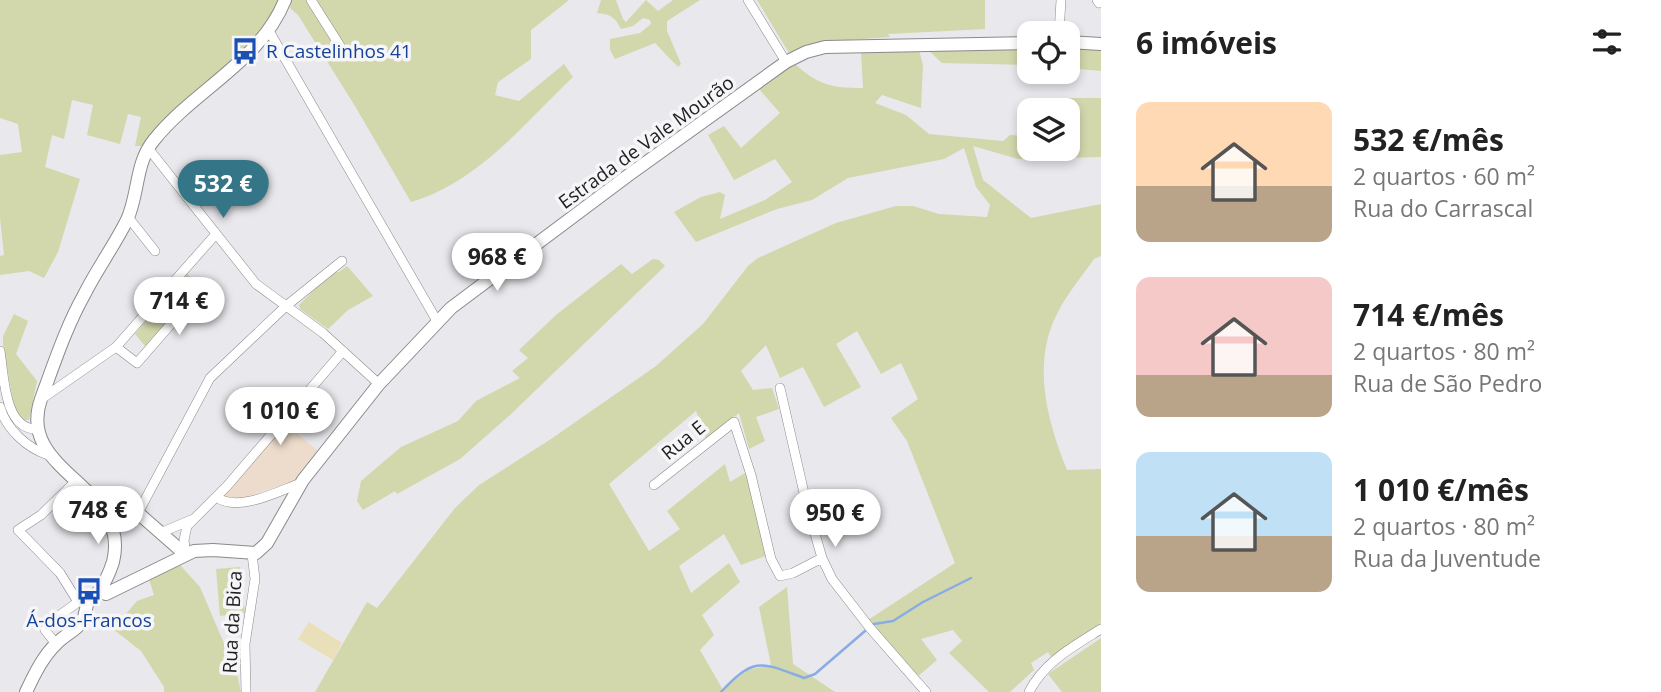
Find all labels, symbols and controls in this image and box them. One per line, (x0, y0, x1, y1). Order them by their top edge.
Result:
map controls (1017, 21, 1080, 161)
button: locate (1017, 21, 1080, 84)
text: 6 imóveis (1136, 22, 1277, 63)
icon: filters (1588, 23, 1626, 61)
bus stop icon: R Castelinhos 41 (230, 36, 260, 66)
place label: R Castelinhos 41 (266, 38, 412, 64)
street label: Estrada de Vale Mourão (553, 69, 739, 215)
button: layers (1017, 98, 1080, 161)
text: 532 €/mês (1353, 119, 1504, 160)
icon: home (1192, 130, 1276, 214)
pin: 532 € (174, 160, 272, 220)
text: 2 quartos · 60 m² (1353, 160, 1535, 192)
text: 532 € (194, 167, 252, 199)
text: Rua do Carrascal (1353, 192, 1533, 224)
pin: 968 € (448, 233, 546, 293)
text: 968 € (468, 240, 526, 272)
pin: 714 € (130, 278, 228, 337)
text: 714 € (150, 284, 208, 316)
text: 714 €/mês (1353, 294, 1504, 335)
icon: home (1192, 305, 1276, 389)
text: 2 quartos · 80 m² (1353, 335, 1535, 367)
text: Rua de São Pedro (1353, 367, 1542, 399)
pin: 1 010 € (215, 388, 345, 447)
text: 1 010 € (241, 394, 319, 426)
street label: Rua E (656, 414, 710, 466)
text: 1 010 €/mês (1353, 469, 1529, 510)
icon: home (1192, 480, 1276, 564)
pin: 748 € (49, 486, 147, 546)
pin: 950 € (786, 490, 884, 549)
text: 748 € (69, 493, 127, 525)
text: 950 € (806, 496, 864, 528)
text: 2 quartos · 80 m² (1353, 510, 1535, 542)
text: Rua da Juventude (1353, 542, 1541, 574)
street label: Rua da Bica (216, 570, 248, 674)
bus stop icon: Á-dos-Francos (74, 576, 104, 606)
place label: Á-dos-Francos (26, 607, 152, 633)

